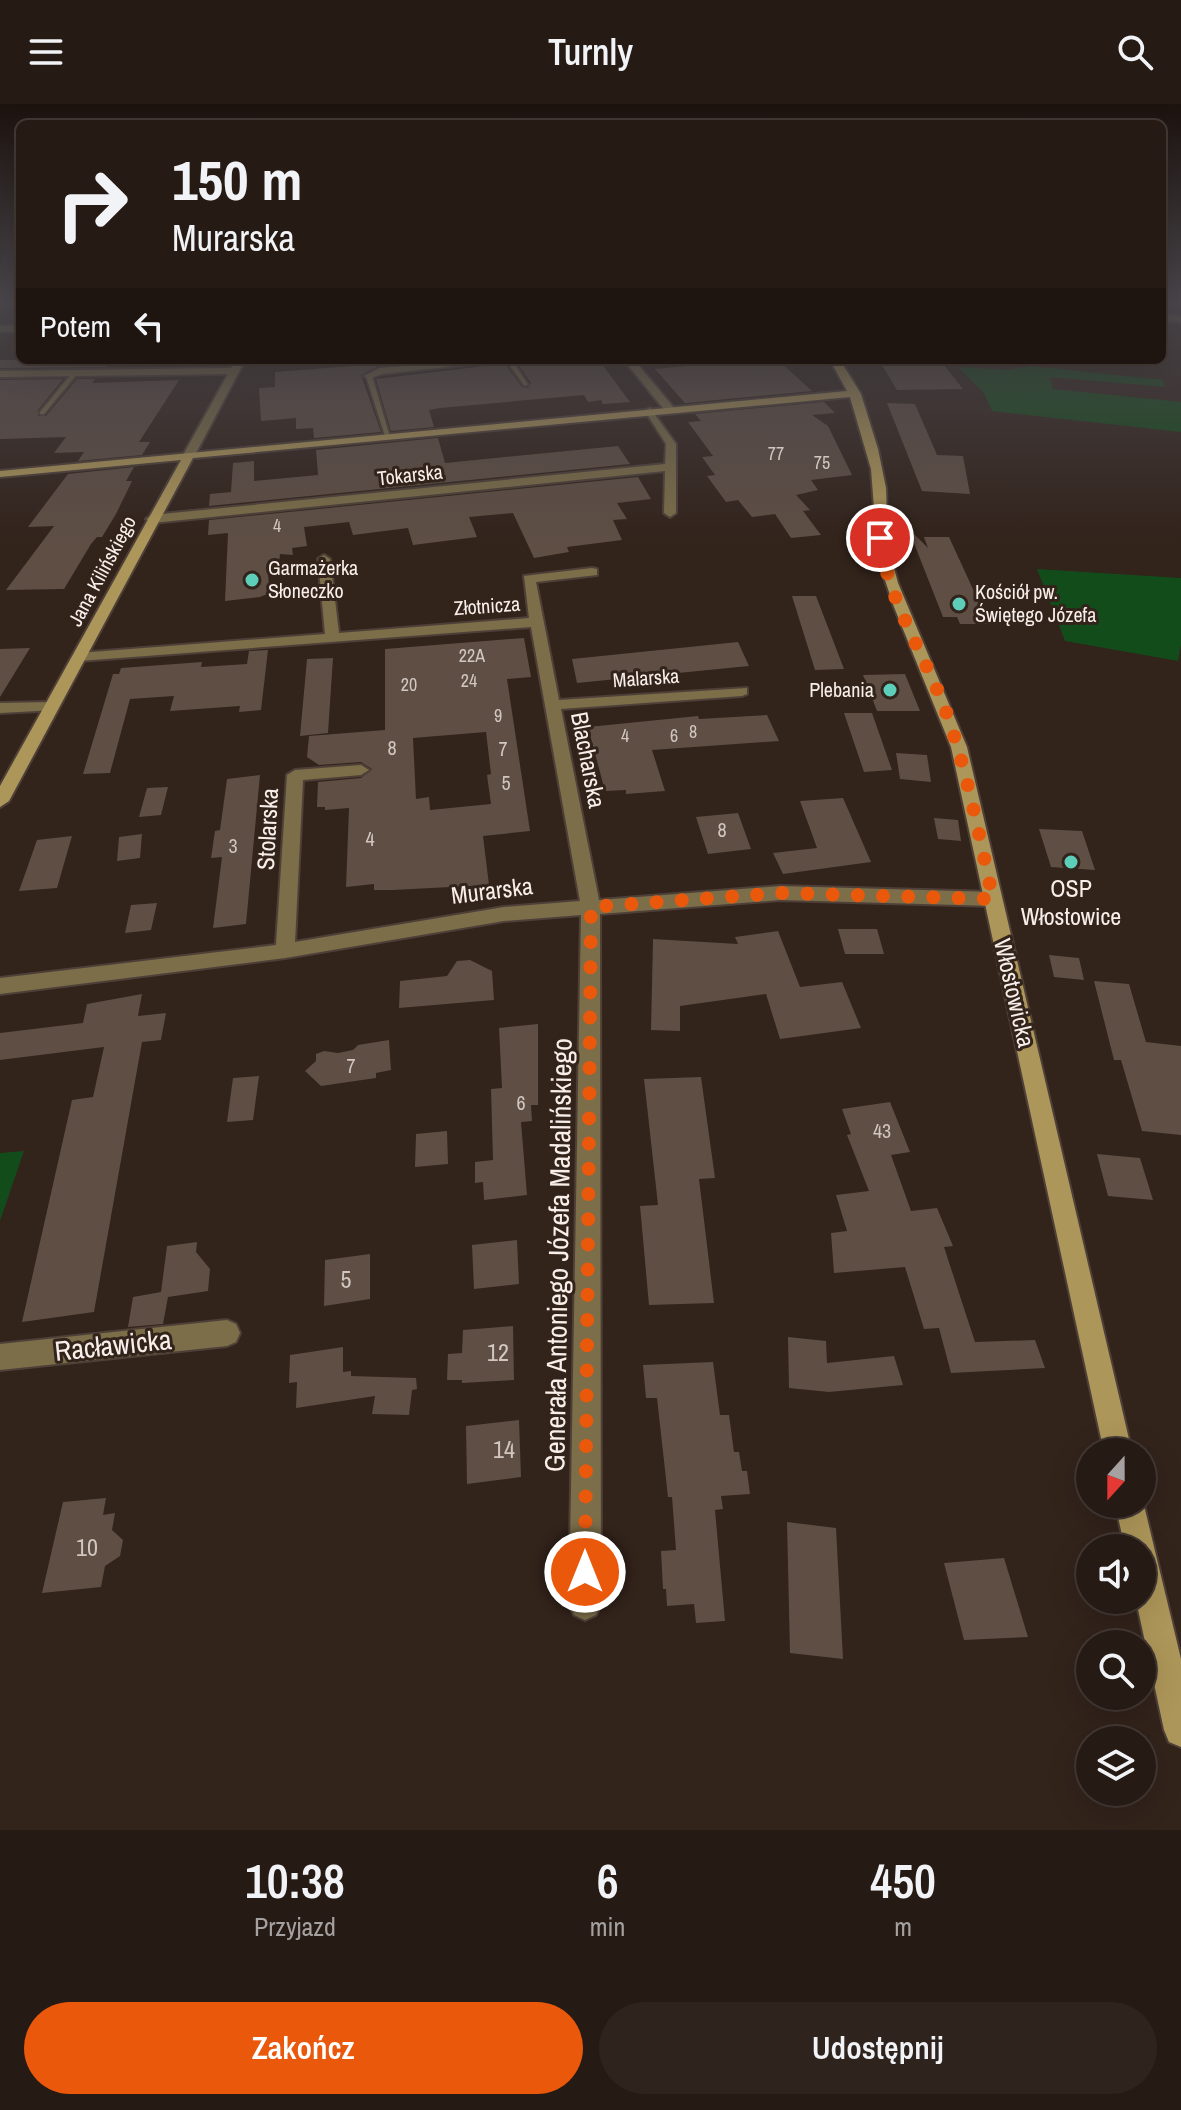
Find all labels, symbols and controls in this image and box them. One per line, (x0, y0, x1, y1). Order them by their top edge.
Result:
text: Turnly (548, 28, 633, 76)
icon: menu (24, 30, 68, 74)
icon: search (1113, 30, 1157, 74)
text: 150 m (172, 142, 302, 217)
icon: right (40, 152, 144, 256)
text: Murarska (172, 214, 295, 262)
icon: left (127, 304, 171, 348)
text: Potem (40, 306, 111, 346)
house number: 77 (768, 441, 784, 466)
house number: 75 (814, 450, 830, 475)
street label: Tokarska (376, 458, 444, 491)
pin (846, 504, 914, 572)
street label: Jana Kilińskiego (61, 511, 142, 631)
house number: 4 (273, 513, 281, 538)
icon: arrive (858, 516, 902, 560)
place label: Garmażerka Słoneczko (268, 554, 358, 604)
marker: Garmażerka Słoneczko (243, 571, 261, 589)
place label: Kościół pw. Świętego Józefa (975, 578, 1096, 628)
street label: Złotnicza (453, 590, 521, 621)
marker: Kościół pw. Świętego Józefa (950, 595, 968, 613)
house number: 22A (459, 643, 485, 668)
street label: Malarska (612, 662, 680, 693)
house number: 24 (461, 668, 477, 693)
house number: 20 (401, 672, 417, 697)
place label: Plebania (809, 676, 874, 703)
marker: Plebania (881, 681, 899, 699)
house number: 9 (494, 703, 502, 728)
street label: Blacharska (564, 709, 614, 811)
house number: 8 (689, 719, 697, 744)
house number: 4 (621, 723, 629, 748)
house number: 6 (670, 723, 678, 748)
house number: 8 (387, 734, 397, 761)
house number: 7 (498, 735, 508, 762)
house number: 5 (501, 769, 511, 796)
street label: Stolarska (249, 787, 285, 871)
house number: 8 (717, 816, 727, 843)
house number: 4 (365, 825, 375, 852)
house number: 3 (228, 832, 238, 859)
marker: OSP Włostowice (1062, 853, 1080, 871)
street label: Murarska (449, 869, 535, 911)
place label: OSP Włostowice (1021, 872, 1121, 932)
street label: Włostowicka (987, 935, 1043, 1050)
street label: Generała Antoniego Józefa Madalińskiego (535, 1038, 581, 1472)
house number: 7 (346, 1052, 356, 1079)
house number: 6 (516, 1089, 526, 1116)
house number: 43 (873, 1117, 891, 1144)
house number: 5 (341, 1263, 352, 1295)
street label: Racławicka (53, 1320, 174, 1370)
house number: 12 (487, 1336, 509, 1368)
house number: 14 (493, 1433, 515, 1465)
north arrow (1076, 1438, 1156, 1518)
map controls (1076, 1438, 1156, 1806)
position arrow (543, 1530, 627, 1614)
house number: 10 (76, 1531, 98, 1563)
button: sound (1076, 1534, 1156, 1614)
button: search (1076, 1630, 1156, 1710)
button: layers (1076, 1726, 1156, 1806)
text: 10:38 (245, 1848, 345, 1913)
text: 6 (597, 1848, 619, 1913)
text: 450 (870, 1848, 936, 1913)
text: Przyjazd (254, 1909, 336, 1944)
text: min (590, 1909, 625, 1944)
text: m (894, 1909, 912, 1944)
button: Zakończ (24, 2002, 583, 2094)
button: Udostępnij (599, 2002, 1157, 2094)

